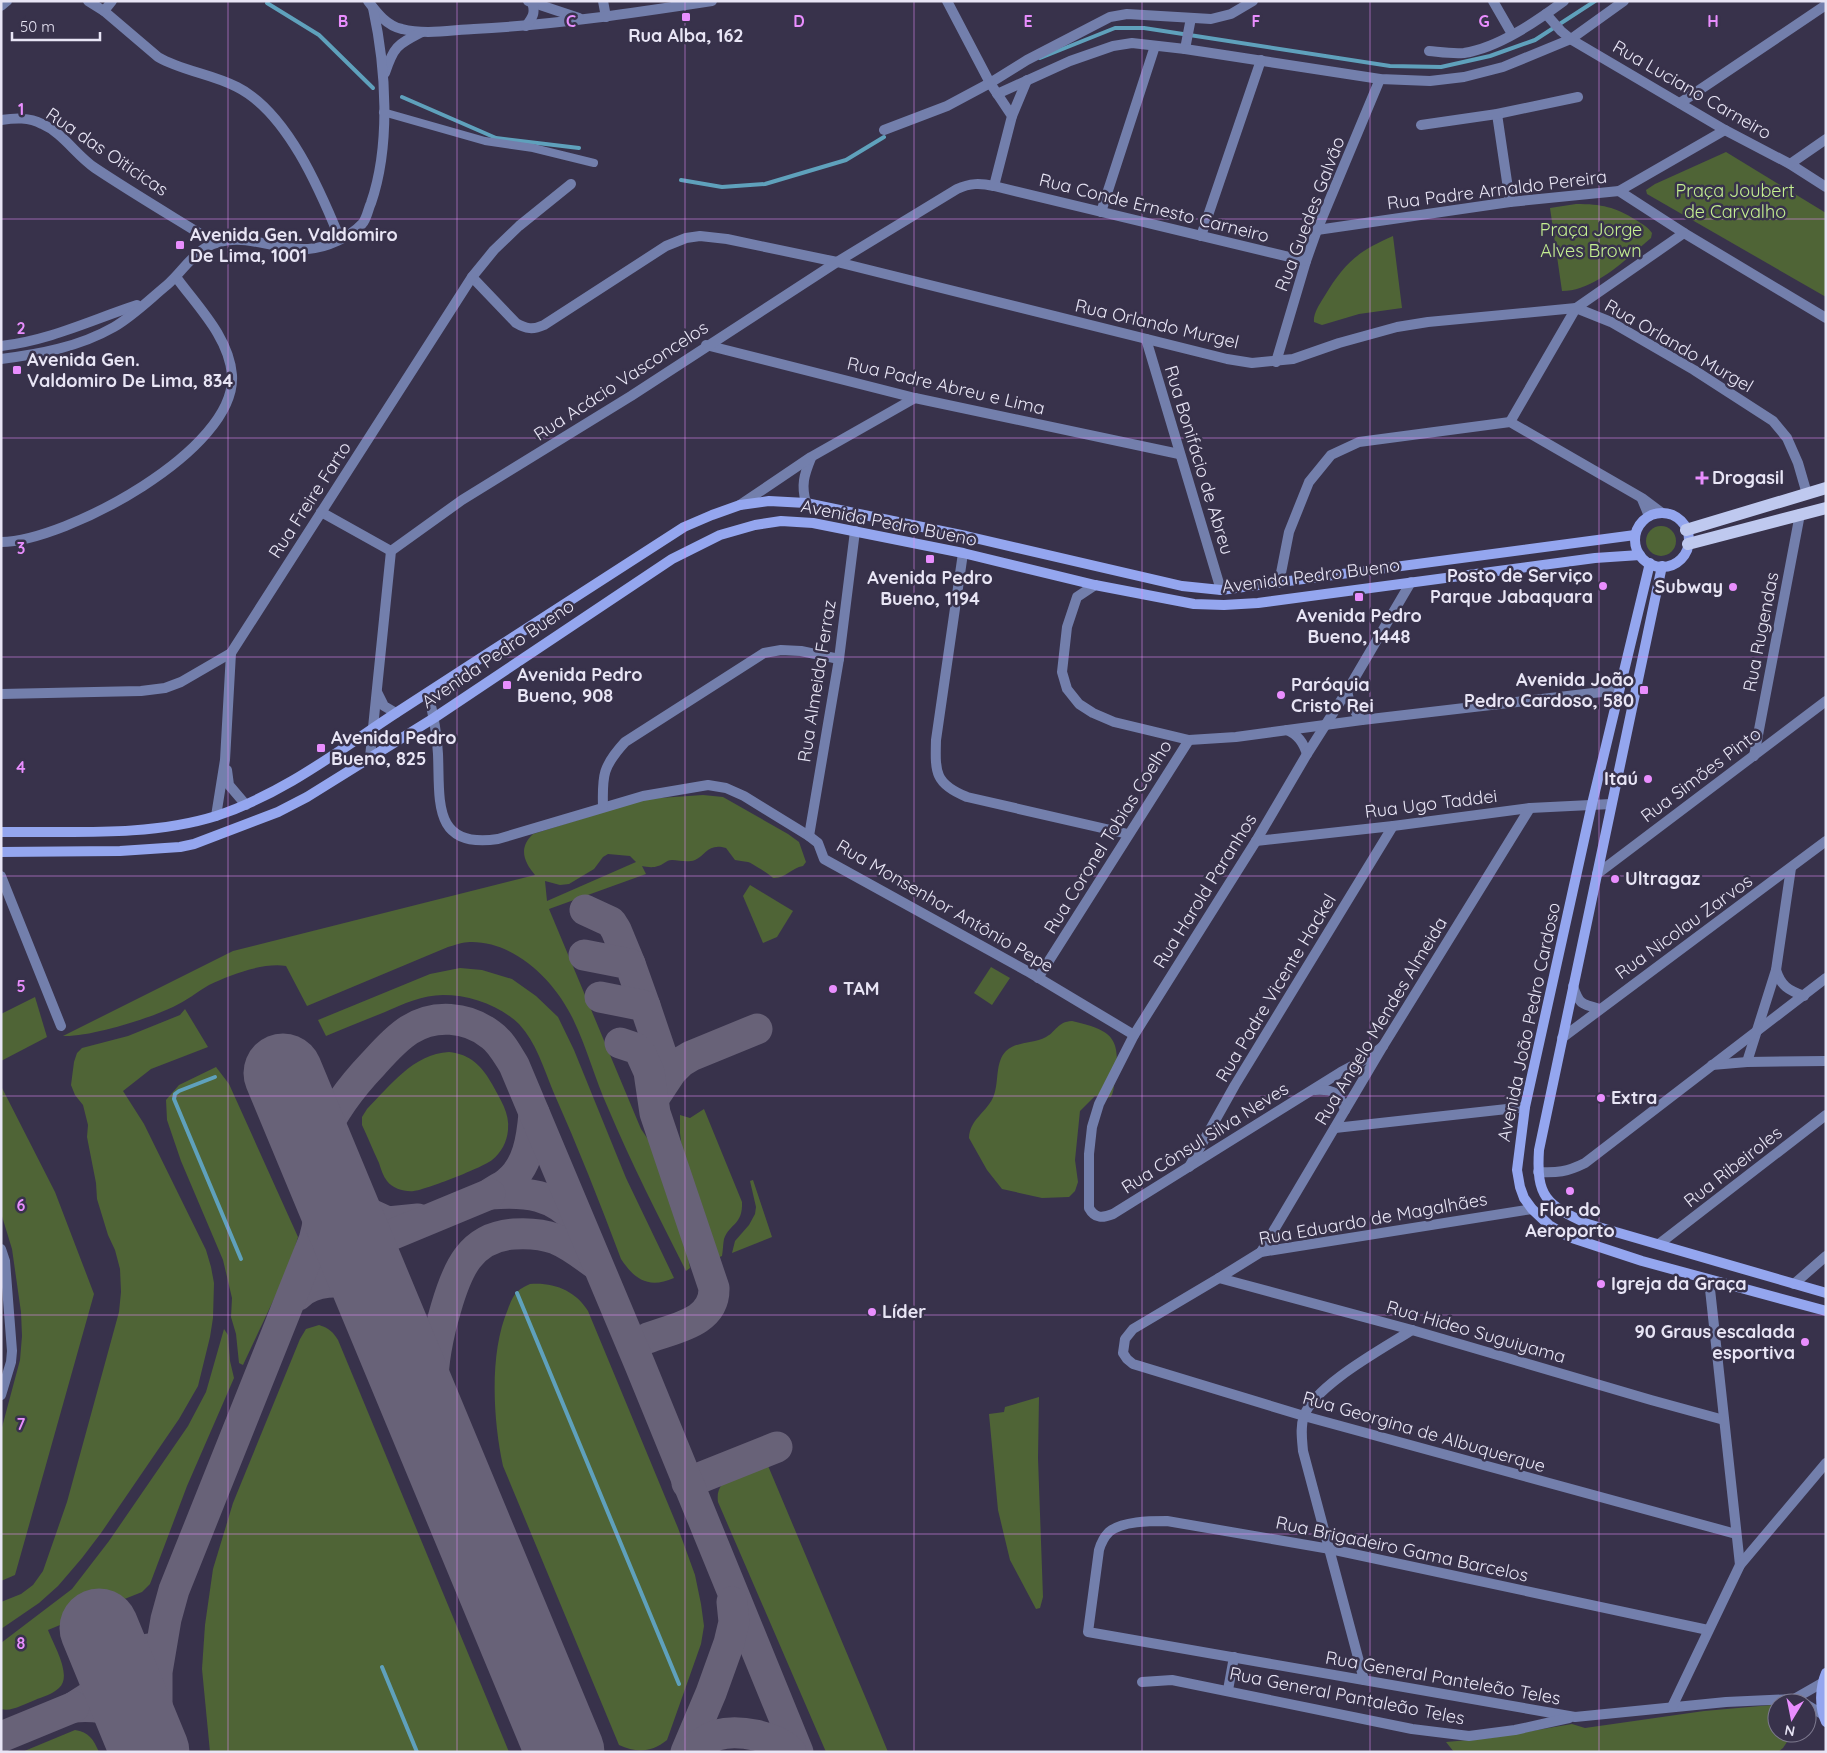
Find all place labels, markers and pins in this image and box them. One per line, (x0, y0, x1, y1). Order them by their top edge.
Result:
marker: Rua Alba, 162 (680, 11, 692, 23)
place label: Rua Alba, 162 (628, 24, 744, 47)
place label: Avenida Gen. Valdomiro De Lima, 1001 (190, 223, 398, 267)
marker: Avenida Gen. Valdomiro De Lima, 1001 (174, 239, 186, 251)
place label: Avenida Gen. Valdomiro De Lima, 834 (27, 348, 233, 392)
marker: Avenida Gen. Valdomiro De Lima, 834 (11, 364, 23, 376)
place label: Drogasil (1712, 466, 1784, 489)
marker: Drogasil (1696, 472, 1708, 484)
marker: Avenida Pedro Bueno, 1194 (924, 553, 936, 565)
place label: Posto de Serviço Parque Jabaquara (1430, 564, 1593, 608)
place label: Avenida Pedro Bueno, 1194 (867, 566, 993, 610)
place label: Subway (1655, 575, 1723, 598)
marker: Posto de Serviço Parque Jabaquara (1597, 580, 1609, 592)
marker: Subway (1727, 581, 1739, 593)
marker: Avenida Pedro Bueno, 1448 (1353, 591, 1365, 603)
place label: Avenida Pedro Bueno, 1448 (1296, 604, 1422, 648)
place label: Avenida Pedro Bueno, 908 (517, 663, 643, 707)
place label: Avenida João Pedro Cardoso, 580 (1464, 668, 1634, 712)
place label: Paróquia Cristo Rei (1291, 673, 1374, 717)
marker: Avenida Pedro Bueno, 908 (501, 679, 513, 691)
marker: Avenida João Pedro Cardoso, 580 (1638, 684, 1650, 696)
marker: Paróquia Cristo Rei (1275, 689, 1287, 701)
place label: Avenida Pedro Bueno, 825 (331, 726, 457, 770)
marker: Avenida Pedro Bueno, 825 (315, 742, 327, 754)
place label: Itaú (1604, 767, 1638, 790)
marker: Itaú (1642, 773, 1654, 785)
place label: Ultragaz (1625, 867, 1700, 890)
marker: Ultragaz (1609, 873, 1621, 885)
place label: TAM (843, 977, 880, 1000)
marker: TAM (827, 983, 839, 995)
place label: Extra (1611, 1086, 1657, 1109)
marker: Extra (1595, 1092, 1607, 1104)
marker: Flor do Aeroporto (1564, 1185, 1576, 1197)
place label: Flor do Aeroporto (1525, 1198, 1615, 1242)
place label: Igreja da Graça (1611, 1272, 1747, 1295)
marker: Igreja da Graça (1595, 1278, 1607, 1290)
place label: Líder (882, 1300, 926, 1323)
marker: Líder (866, 1306, 878, 1318)
place label: 90 Graus escalada esportiva (1634, 1320, 1795, 1364)
marker: 90 Graus escalada esportiva (1799, 1336, 1811, 1348)

